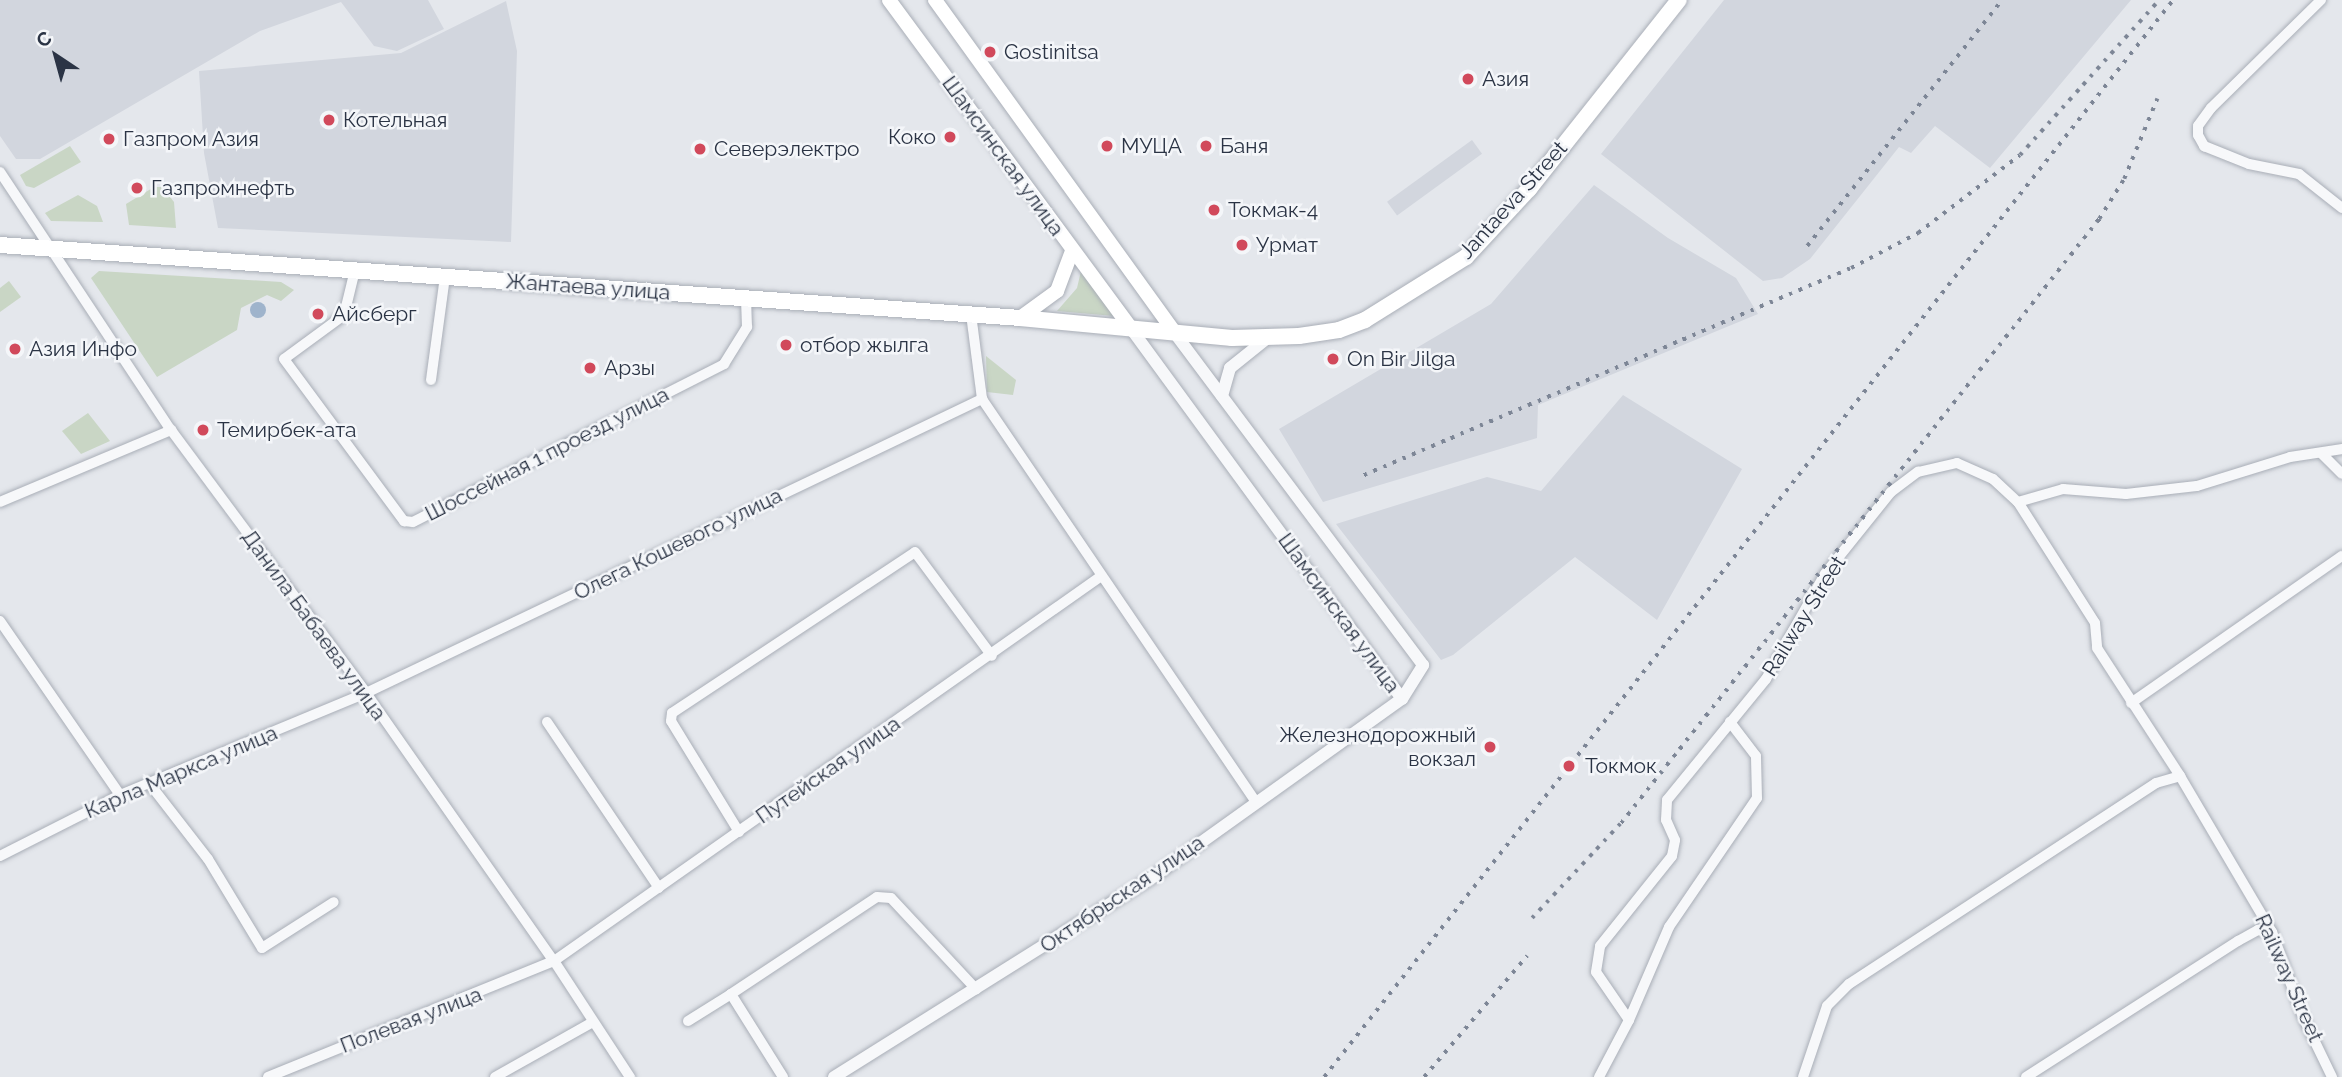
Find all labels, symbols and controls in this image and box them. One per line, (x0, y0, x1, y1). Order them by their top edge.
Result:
north arrow (21, 21, 91, 91)
text: С (32, 26, 55, 52)
place label: Gostinitsa (1004, 39, 1099, 65)
marker: Gostinitsa (982, 44, 998, 60)
place label: Азия (1482, 66, 1529, 92)
street label: Шамсинская улица (936, 71, 1070, 241)
marker: Азия (1460, 71, 1476, 87)
place label: Котельная (343, 107, 447, 133)
marker: Котельная (321, 112, 337, 128)
place label: Коко (888, 124, 936, 150)
place label: Газпром Азия (123, 126, 260, 152)
marker: Коко (942, 129, 958, 145)
marker: Газпром Азия (101, 131, 117, 147)
place label: МУЦА (1121, 133, 1182, 159)
place label: Баня (1220, 133, 1268, 159)
place label: Северэлектро (714, 136, 860, 162)
street label: Jantaeva Street (1453, 136, 1573, 264)
marker: МУЦА (1099, 138, 1115, 154)
marker: Баня (1198, 138, 1214, 154)
marker: Северэлектро (692, 141, 708, 157)
place label: Газпромнефть (151, 175, 295, 201)
marker: Газпромнефть (129, 180, 145, 196)
place label: Токмак-4 (1228, 197, 1318, 223)
marker: Токмак-4 (1206, 202, 1222, 218)
place label: Урмат (1256, 232, 1318, 258)
marker: Урмат (1234, 237, 1250, 253)
street label: Жантаева улица (505, 269, 671, 305)
place label: Айсберг (332, 301, 417, 327)
marker: Айсберг (310, 306, 326, 322)
place label: отбор жылга (800, 332, 929, 358)
place label: Азия Инфо (29, 336, 137, 362)
marker: отбор жылга (778, 337, 794, 353)
marker: Азия Инфо (7, 341, 23, 357)
place label: On Bir Jilga (1347, 346, 1456, 372)
marker: On Bir Jilga (1325, 351, 1341, 367)
place label: Арзы (604, 355, 655, 381)
marker: Арзы (582, 360, 598, 376)
street label: Шоссейная 1 проезд улица (421, 381, 673, 527)
place label: Темирбек-ата (217, 417, 357, 443)
marker: Темирбек-ата (195, 422, 211, 438)
street label: Олега Кошевого улица (570, 482, 786, 606)
street label: Данила Бабаева улица (236, 525, 392, 725)
street label: Шамсинская улица (1272, 528, 1406, 698)
street label: Railway Street (1757, 551, 1851, 681)
street label: Путейская улица (751, 711, 905, 829)
street label: Карла Маркса улица (81, 720, 281, 824)
place label: Железнодорожный вокзал (1279, 722, 1476, 772)
marker: Железнодорожный вокзал (1482, 739, 1498, 755)
place label: Токмок (1585, 753, 1657, 779)
marker: Токмок (1559, 756, 1579, 776)
street label: Октябрьская улица (1035, 830, 1209, 958)
street label: Railway Street (2249, 910, 2329, 1046)
street label: Полевая улица (336, 981, 486, 1059)

